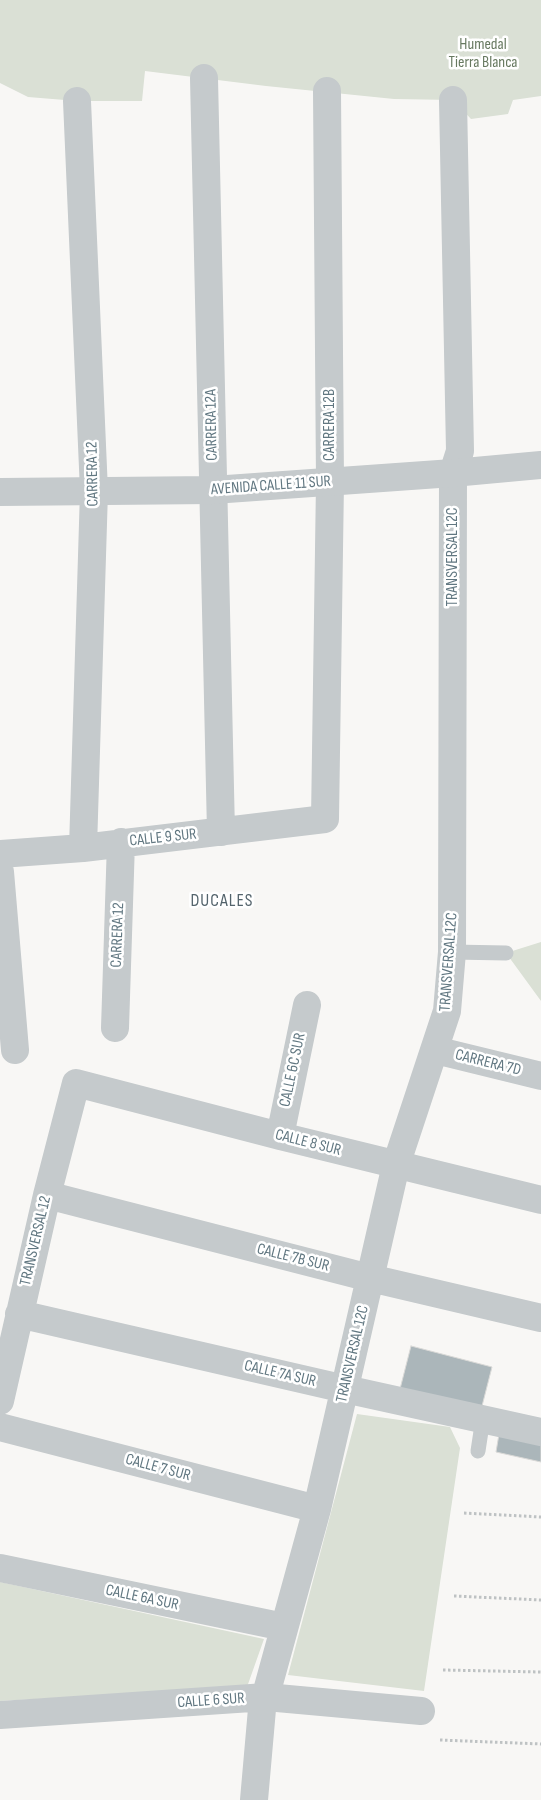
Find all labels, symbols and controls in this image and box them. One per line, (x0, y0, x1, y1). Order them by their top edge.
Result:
park label: Humedal Tierra Blanca (449, 35, 517, 73)
street label: CARRERA 12A (202, 389, 222, 461)
street label: CARRERA 12B (320, 389, 340, 461)
street label: CARRERA 12 (83, 441, 103, 507)
street label: AVENIDA CALLE 11 SUR (210, 472, 332, 500)
street label: TRANSVERSAL 12C (443, 507, 463, 607)
street label: CALLE 9 SUR (128, 825, 198, 851)
district label: DUCALES (190, 890, 254, 912)
street label: CARRERA 12 (107, 902, 129, 968)
street label: TRANSVERSAL 12C (436, 912, 462, 1012)
street label: CALLE 6C SUR (276, 1031, 310, 1109)
street label: CARRERA 7D (453, 1046, 523, 1080)
street label: CALLE 8 SUR (273, 1126, 343, 1160)
street label: TRANSVERSAL 12 (16, 1194, 56, 1288)
street label: CALLE 7B SUR (255, 1240, 331, 1276)
street label: TRANSVERSAL 12C (332, 1304, 374, 1404)
street label: CALLE 7A SUR (242, 1356, 318, 1392)
street label: CALLE 7 SUR (123, 1450, 193, 1486)
street label: CALLE 6A SUR (104, 1581, 180, 1615)
street label: CALLE 6 SUR (177, 1689, 245, 1713)

